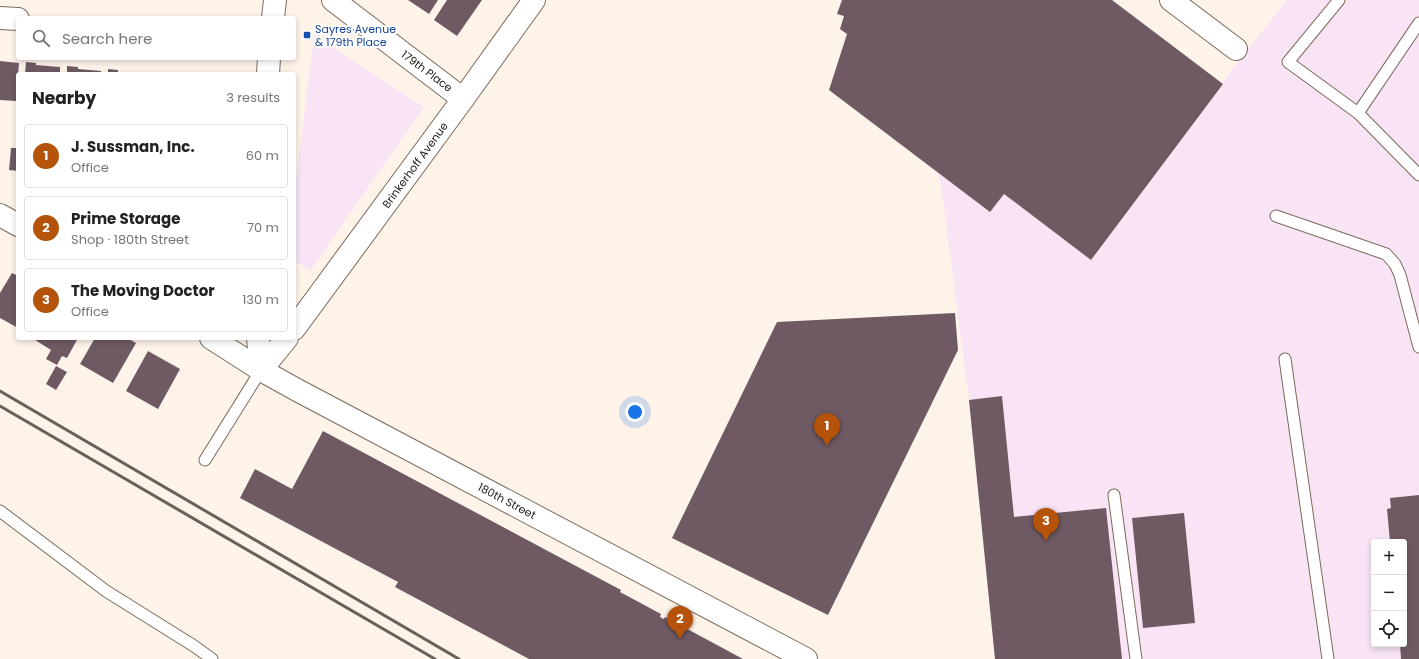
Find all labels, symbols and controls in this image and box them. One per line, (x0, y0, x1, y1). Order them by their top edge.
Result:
search box (16, 16, 296, 60)
place label: Sayres Avenue & 179th Place (315, 21, 396, 50)
icon: search (30, 27, 52, 49)
text: Search here (62, 28, 152, 49)
marker: Sayres Avenue & 179th Place (302, 30, 312, 40)
street label: 179th Place (398, 46, 456, 96)
text: Nearby (32, 86, 96, 110)
text: 3 results (226, 88, 280, 107)
street label: Brinkerhoff Avenue (378, 119, 452, 211)
text: J. Sussman, Inc. (71, 136, 195, 157)
text: 1 (44, 146, 48, 165)
text: 60 m (246, 146, 279, 165)
text: Office (71, 158, 109, 177)
text: Prime Storage (71, 208, 180, 229)
text: 2 (42, 218, 50, 237)
text: 70 m (247, 218, 279, 237)
text: Shop · 180th Street (71, 230, 189, 249)
text: The Moving Doctor (71, 280, 215, 301)
text: 3 (42, 290, 50, 309)
text: 130 m (242, 290, 279, 309)
text: Office (71, 302, 109, 321)
your location (625, 402, 645, 422)
pin: 1 (814, 413, 840, 446)
street label: 180th Street (475, 479, 539, 523)
pin: 3 (1033, 508, 1059, 541)
map controls (1371, 539, 1407, 647)
button: + (1371, 539, 1407, 575)
button: − (1371, 575, 1407, 611)
pin: 2 (667, 606, 693, 639)
button: locate (1371, 611, 1407, 647)

